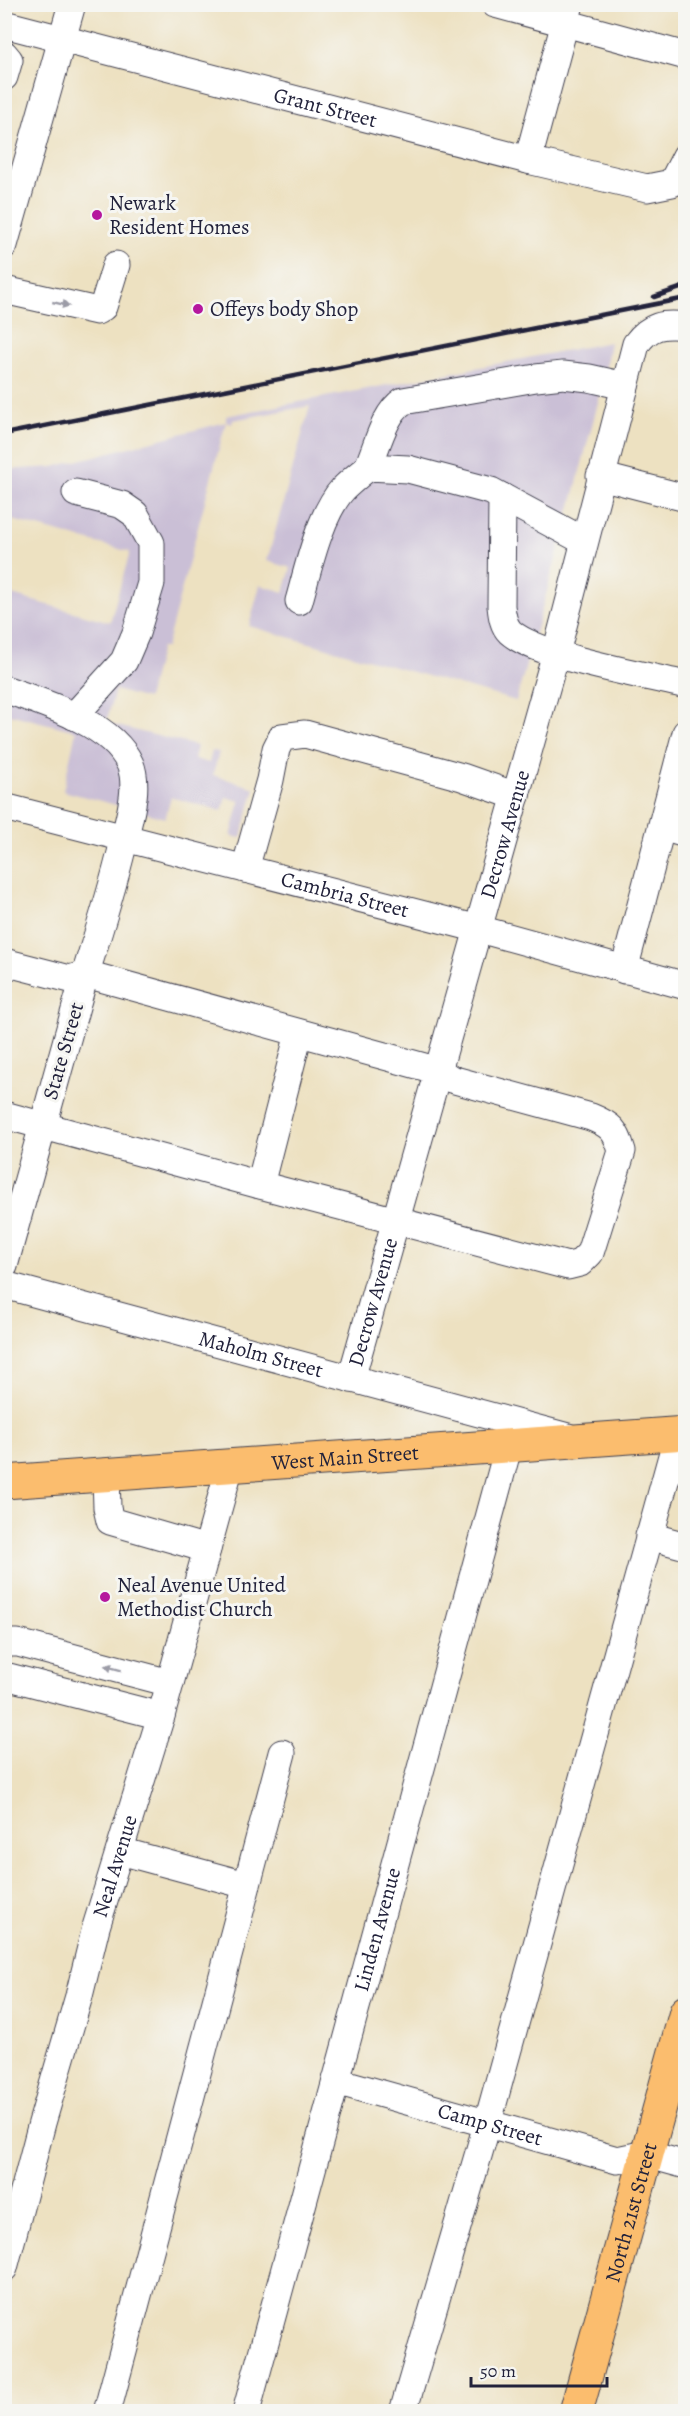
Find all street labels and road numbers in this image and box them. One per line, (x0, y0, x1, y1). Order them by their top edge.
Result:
street label: Grant Street (271, 81, 380, 134)
street label: Decrow Avenue (473, 767, 536, 902)
street label: Cambria Street (278, 865, 412, 924)
street label: State Street (36, 999, 90, 1103)
street label: Decrow Avenue (341, 1234, 404, 1370)
street label: Maholm Street (196, 1324, 326, 1384)
street label: West Main Street (269, 1438, 420, 1477)
street label: Neal Avenue (86, 1811, 144, 1921)
street label: Linden Avenue (347, 1865, 407, 1995)
street label: Camp Street (435, 2096, 546, 2152)
street label: North 21st Street (598, 2139, 663, 2286)

